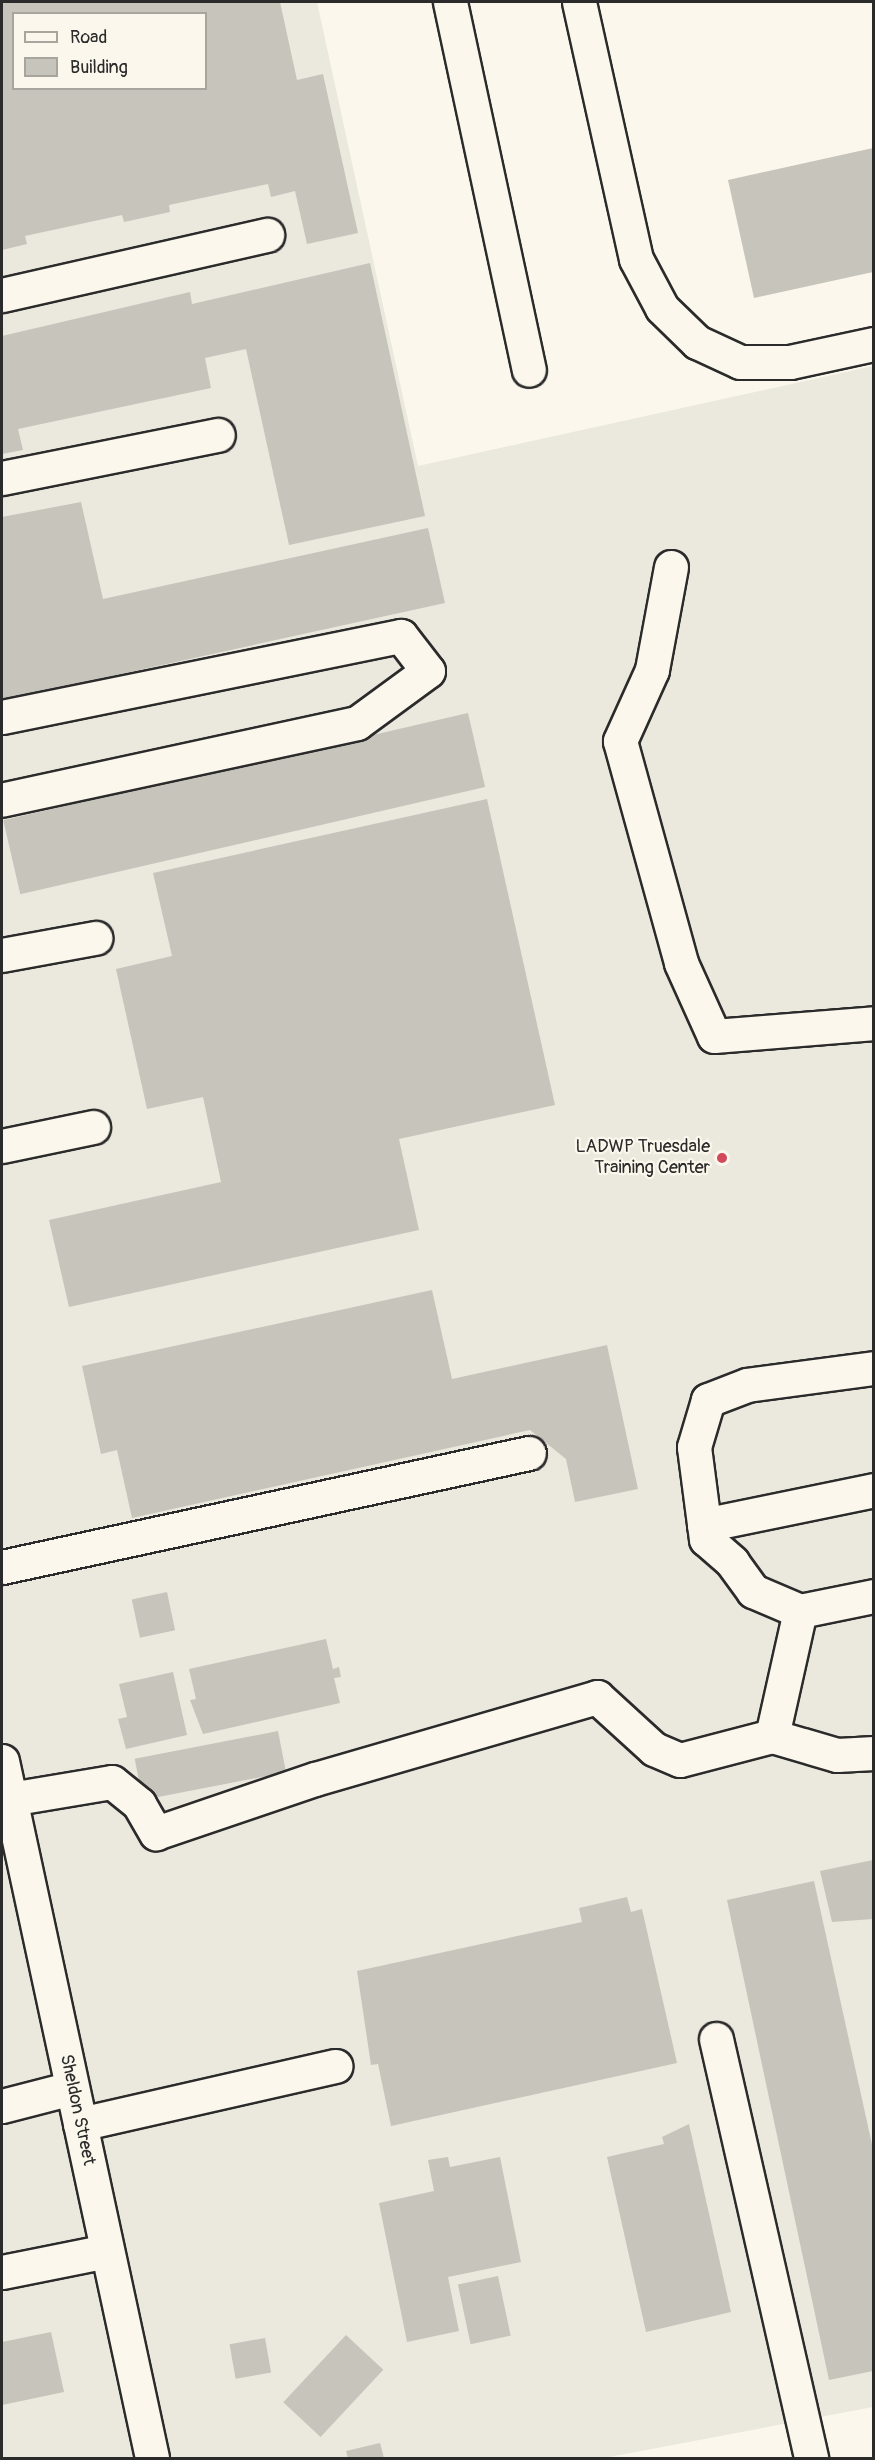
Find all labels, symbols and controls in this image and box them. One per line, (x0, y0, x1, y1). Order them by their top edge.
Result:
legend (12, 12, 207, 90)
text: Road (70, 26, 107, 49)
text: Building (70, 56, 128, 79)
place label: LADWP Truesdale Training Center (575, 1137, 710, 1180)
marker: LADWP Truesdale Training Center (715, 1151, 729, 1165)
street label: Sheldon Street (55, 2053, 99, 2167)

